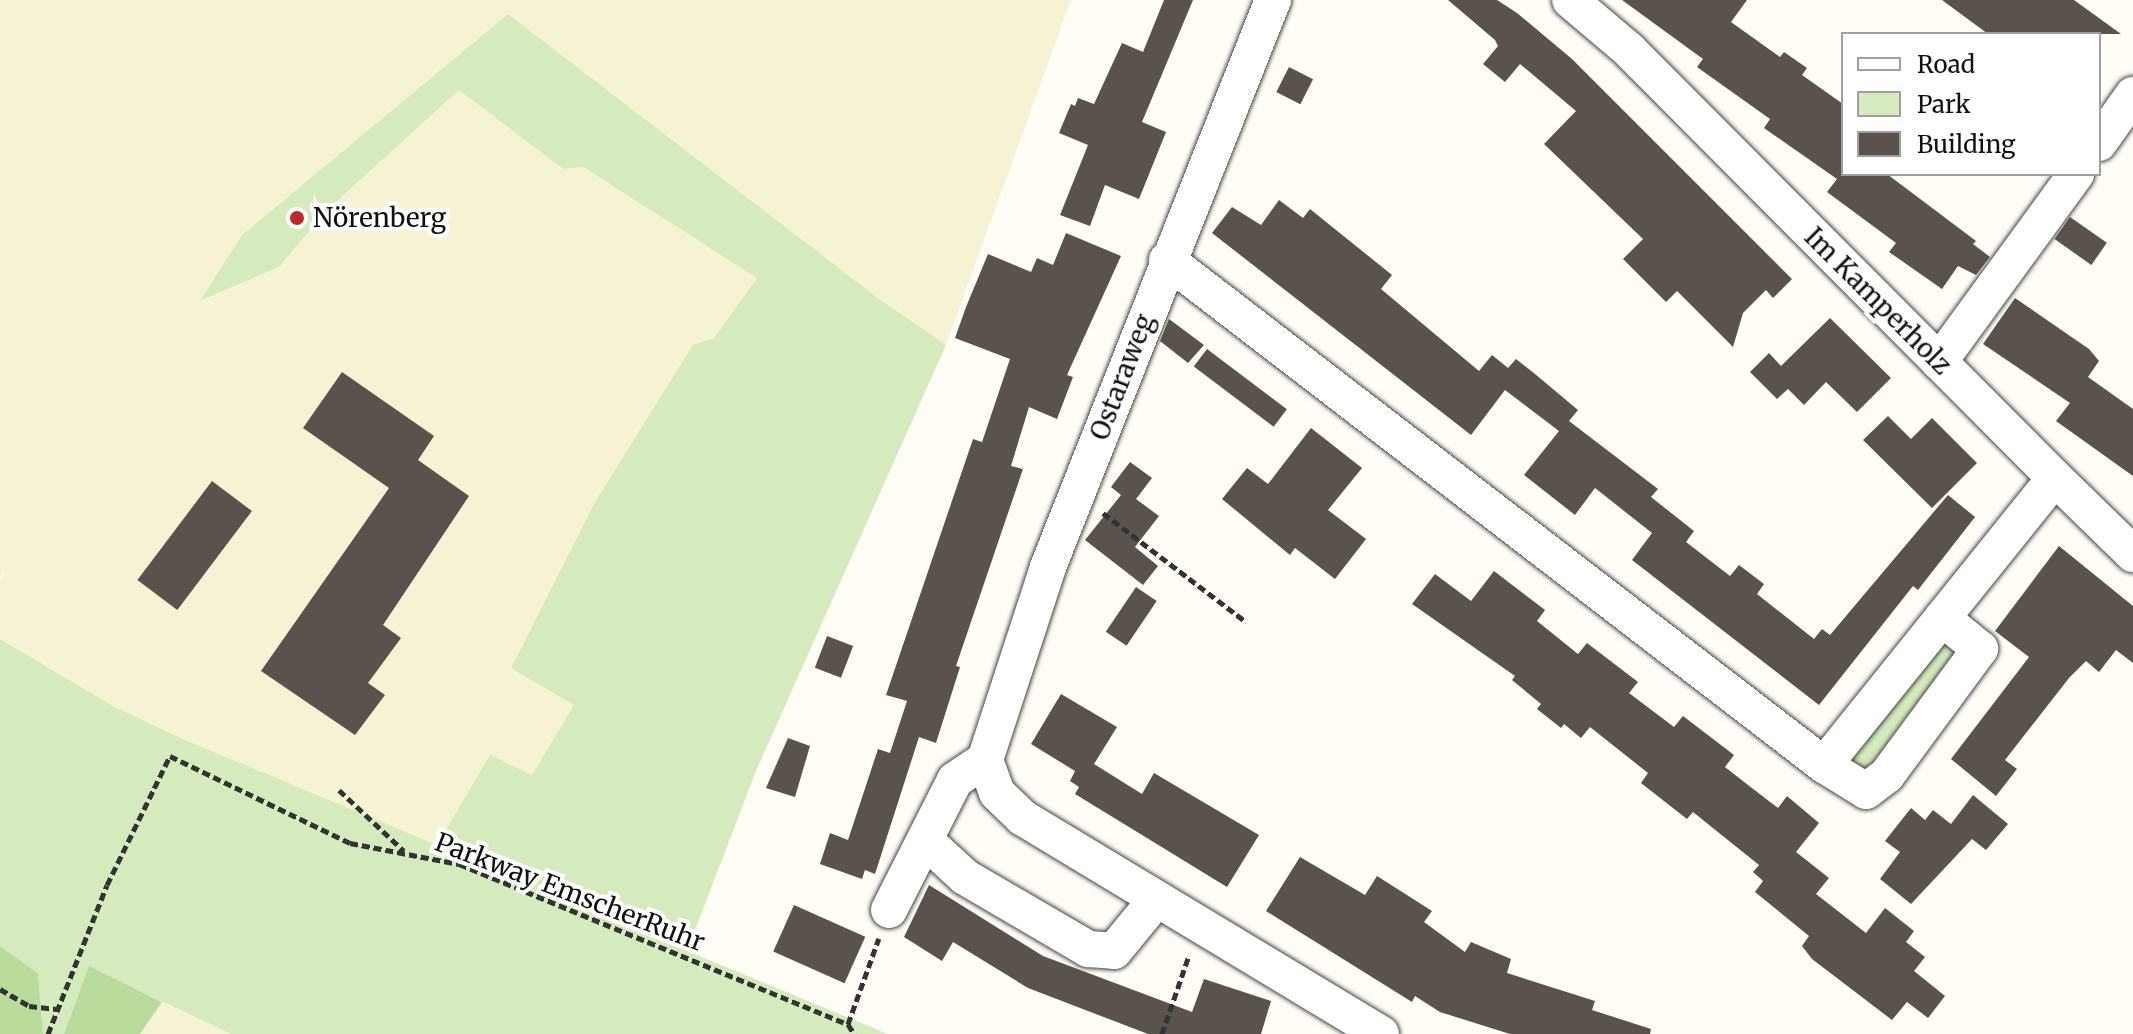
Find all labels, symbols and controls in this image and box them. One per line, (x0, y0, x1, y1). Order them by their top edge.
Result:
legend (1841, 32, 2101, 176)
text: Road (1917, 49, 1975, 80)
text: Park (1917, 89, 1970, 120)
text: Building (1917, 129, 2016, 160)
place label: Nörenberg (313, 202, 446, 234)
marker: Nörenberg (288, 209, 306, 227)
street label: Im Kamperholz (1798, 221, 1958, 381)
street label: Ostaraweg (1084, 310, 1160, 444)
street label: Parkway EmscherRuhr (431, 826, 709, 958)

